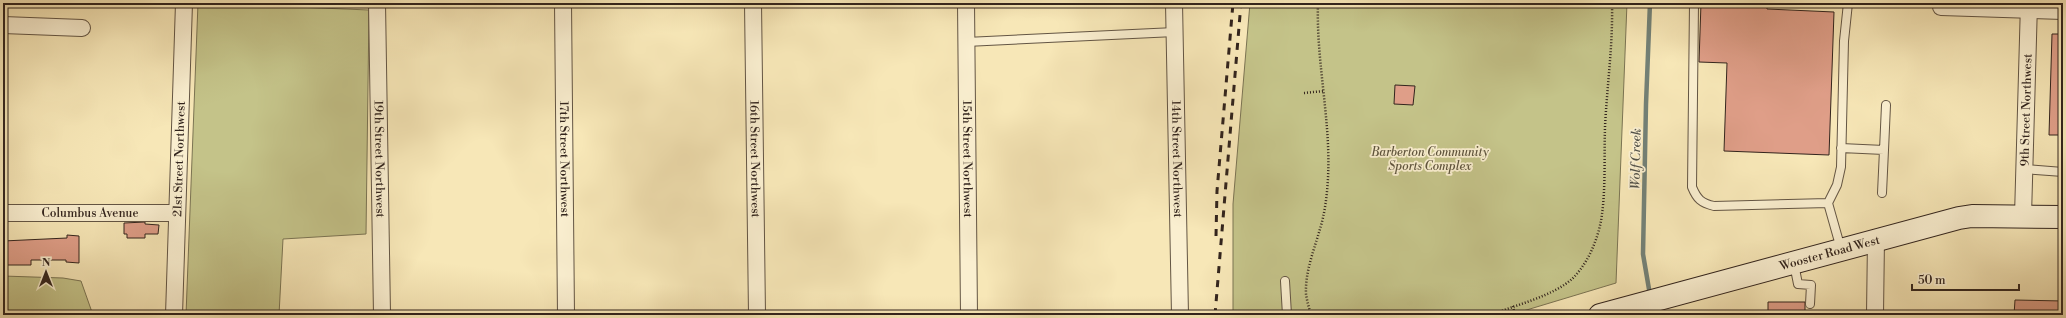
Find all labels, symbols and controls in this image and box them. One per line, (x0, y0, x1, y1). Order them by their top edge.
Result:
street label: 9th Street Northwest (2017, 53, 2036, 167)
street label: 21st Street Northwest (170, 100, 189, 217)
street label: 19th Street Northwest (371, 100, 387, 219)
street label: 16th Street Northwest (746, 100, 763, 219)
street label: 15th Street Northwest (959, 100, 975, 219)
street label: 14th Street Northwest (1168, 100, 1185, 219)
street label: 17th Street Northwest (556, 101, 572, 218)
water label: Wolf Creek (1627, 128, 1645, 190)
park label: Barberton Community Sports Complex (1370, 145, 1489, 174)
street label: Columbus Avenue (42, 206, 138, 221)
street label: Wooster Road West (1777, 233, 1882, 274)
north arrow (26, 252, 66, 292)
text: N (42, 256, 51, 270)
scale bar (1912, 266, 2019, 292)
text: 50 m (1918, 273, 1946, 288)

